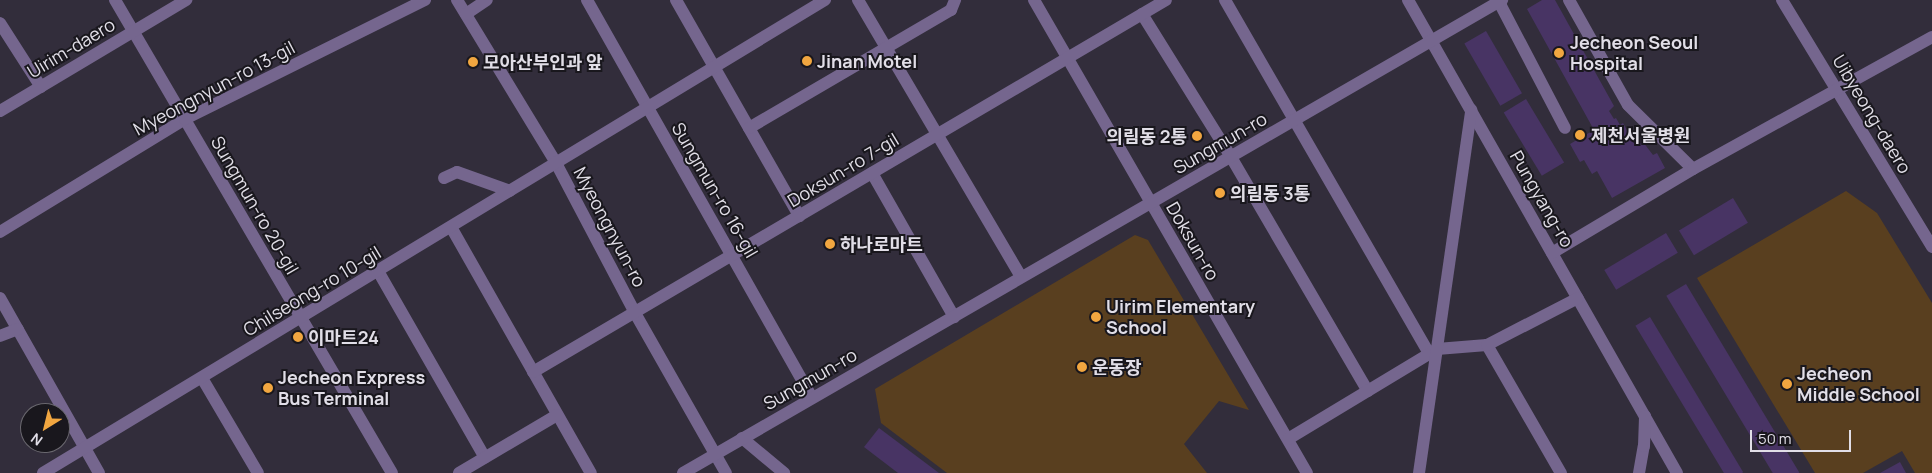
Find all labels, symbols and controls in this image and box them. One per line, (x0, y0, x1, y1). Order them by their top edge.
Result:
street label: Uirim-daero (23, 13, 119, 83)
place label: Jecheon Seoul Hospital (1570, 32, 1698, 74)
street label: Myeongnyun-ro 13-gil (130, 36, 298, 140)
marker: Jecheon Seoul Hospital (1552, 46, 1566, 60)
place label: Jinan Motel (817, 50, 917, 72)
place label: 모아산부인과 앞 (483, 51, 603, 73)
street label: Uibyeong-daero (1828, 51, 1916, 177)
marker: Jinan Motel (801, 55, 813, 67)
marker: 모아산부인과 앞 (467, 56, 479, 68)
street label: Sungmun-ro (1169, 108, 1271, 178)
street label: Sungmun-ro 16-gil (667, 118, 763, 262)
place label: 제천서울병원 (1591, 124, 1690, 146)
place label: 의림동 2통 (1106, 125, 1187, 147)
street label: Doksun-ro 7-gil (784, 128, 902, 212)
marker: 제천서울병원 (1573, 128, 1587, 142)
marker: 의림동 2통 (1191, 130, 1203, 142)
street label: Sungmun-ro 20-gil (207, 132, 303, 278)
street label: Pungyang-ro (1506, 147, 1578, 251)
street label: Myeongnyun-ro (569, 163, 651, 291)
place label: 의림동 3통 (1230, 182, 1310, 204)
marker: 의림동 3통 (1214, 187, 1226, 199)
street label: Doksun-ro (1162, 198, 1224, 284)
place label: 하나로마트 (840, 233, 923, 255)
marker: 하나로마트 (824, 238, 836, 250)
street label: Chilseong-ro 10-gil (239, 241, 385, 341)
place label: Uirim Elementary School (1106, 296, 1255, 338)
marker: Uirim Elementary School (1090, 311, 1102, 323)
place label: 이마트24 (308, 326, 379, 348)
marker: 이마트24 (292, 331, 304, 343)
street label: Sungmun-ro (759, 344, 861, 414)
place label: 운동장 (1092, 356, 1142, 378)
marker: 운동장 (1076, 361, 1088, 373)
place label: Jecheon Middle School (1797, 363, 1920, 406)
place label: Jecheon Express Bus Terminal (278, 367, 425, 409)
marker: Jecheon Middle School (1781, 378, 1793, 390)
marker: Jecheon Express Bus Terminal (262, 382, 274, 394)
north arrow (20, 403, 70, 453)
scale bar (1752, 420, 1853, 452)
text: 50 m (1758, 428, 1792, 449)
text: N (27, 429, 46, 450)

